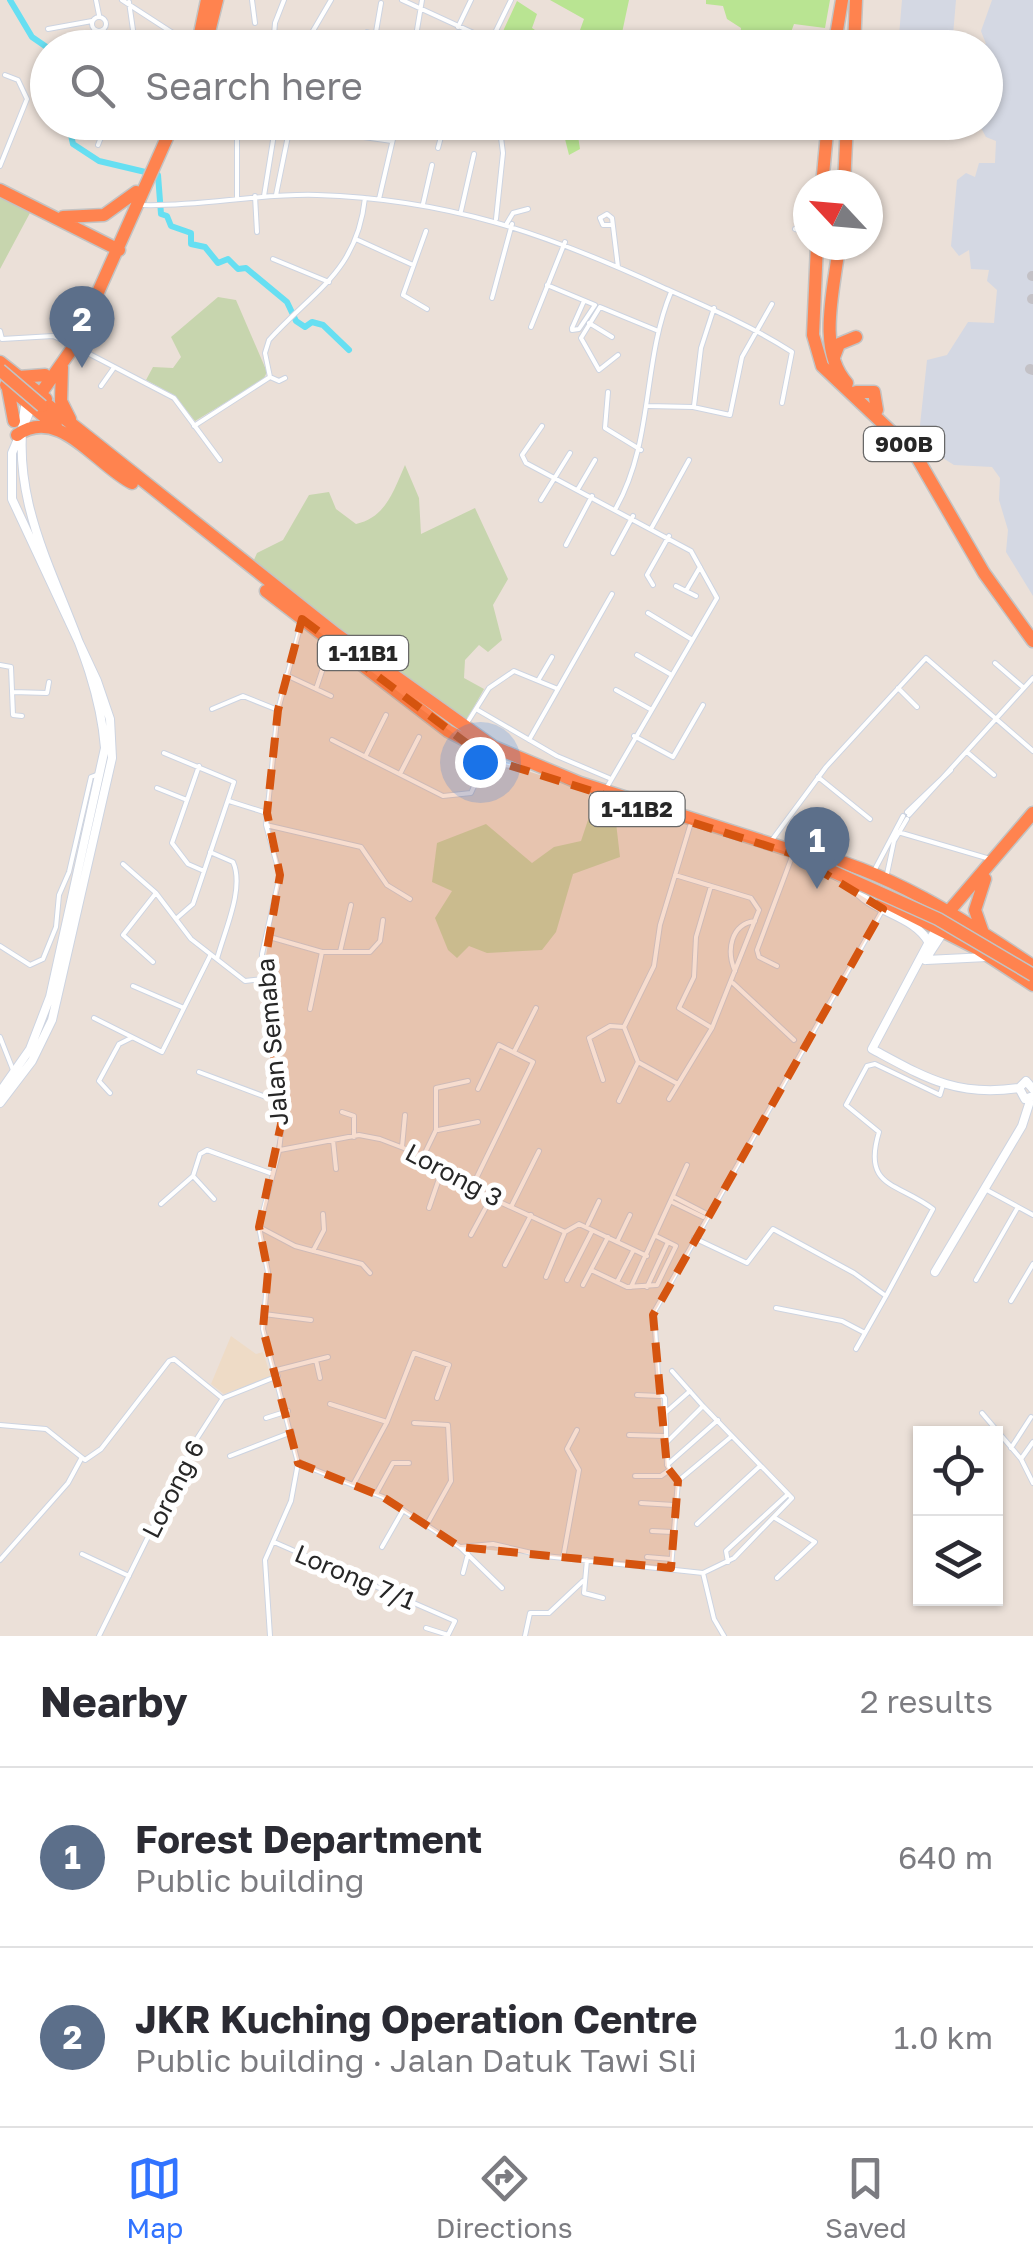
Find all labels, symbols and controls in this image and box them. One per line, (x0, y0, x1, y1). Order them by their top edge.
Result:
search box (30, 30, 1003, 140)
icon: search (65, 58, 120, 113)
text: Search here (145, 63, 363, 108)
north arrow (793, 170, 883, 260)
pin: 2 (49, 286, 114, 368)
road number: 900B (864, 427, 944, 461)
road number: 1-11B1 (318, 636, 408, 670)
your location (455, 737, 506, 788)
road number: 1-11B2 (590, 792, 684, 826)
pin: 1 (784, 806, 850, 889)
street label: Jalan Semaba (249, 957, 294, 1127)
street label: Lorong 3 (401, 1136, 508, 1213)
map controls (913, 1426, 1003, 1606)
button: locate (913, 1426, 1003, 1516)
street label: Lorong 6 (135, 1435, 210, 1543)
button: layers (913, 1516, 1003, 1606)
street label: Lorong 7/1 (290, 1537, 420, 1616)
text: Nearby (40, 1676, 188, 1726)
text: 2 results (860, 1682, 993, 1720)
text: Forest Department (135, 1816, 482, 1861)
text: 1 (64, 1838, 81, 1876)
text: 640 m (898, 1838, 993, 1876)
text: Public building (135, 1861, 364, 1899)
text: JKR Kuching Operation Centre (135, 1996, 697, 2041)
text: 2 (63, 2018, 82, 2056)
text: 1.0 km (894, 2018, 993, 2056)
text: Public building · Jalan Datuk Tawi Sli (135, 2041, 697, 2079)
tab: Map (126, 2151, 183, 2244)
tab: Directions (436, 2151, 573, 2244)
tab: Saved (825, 2151, 907, 2244)

